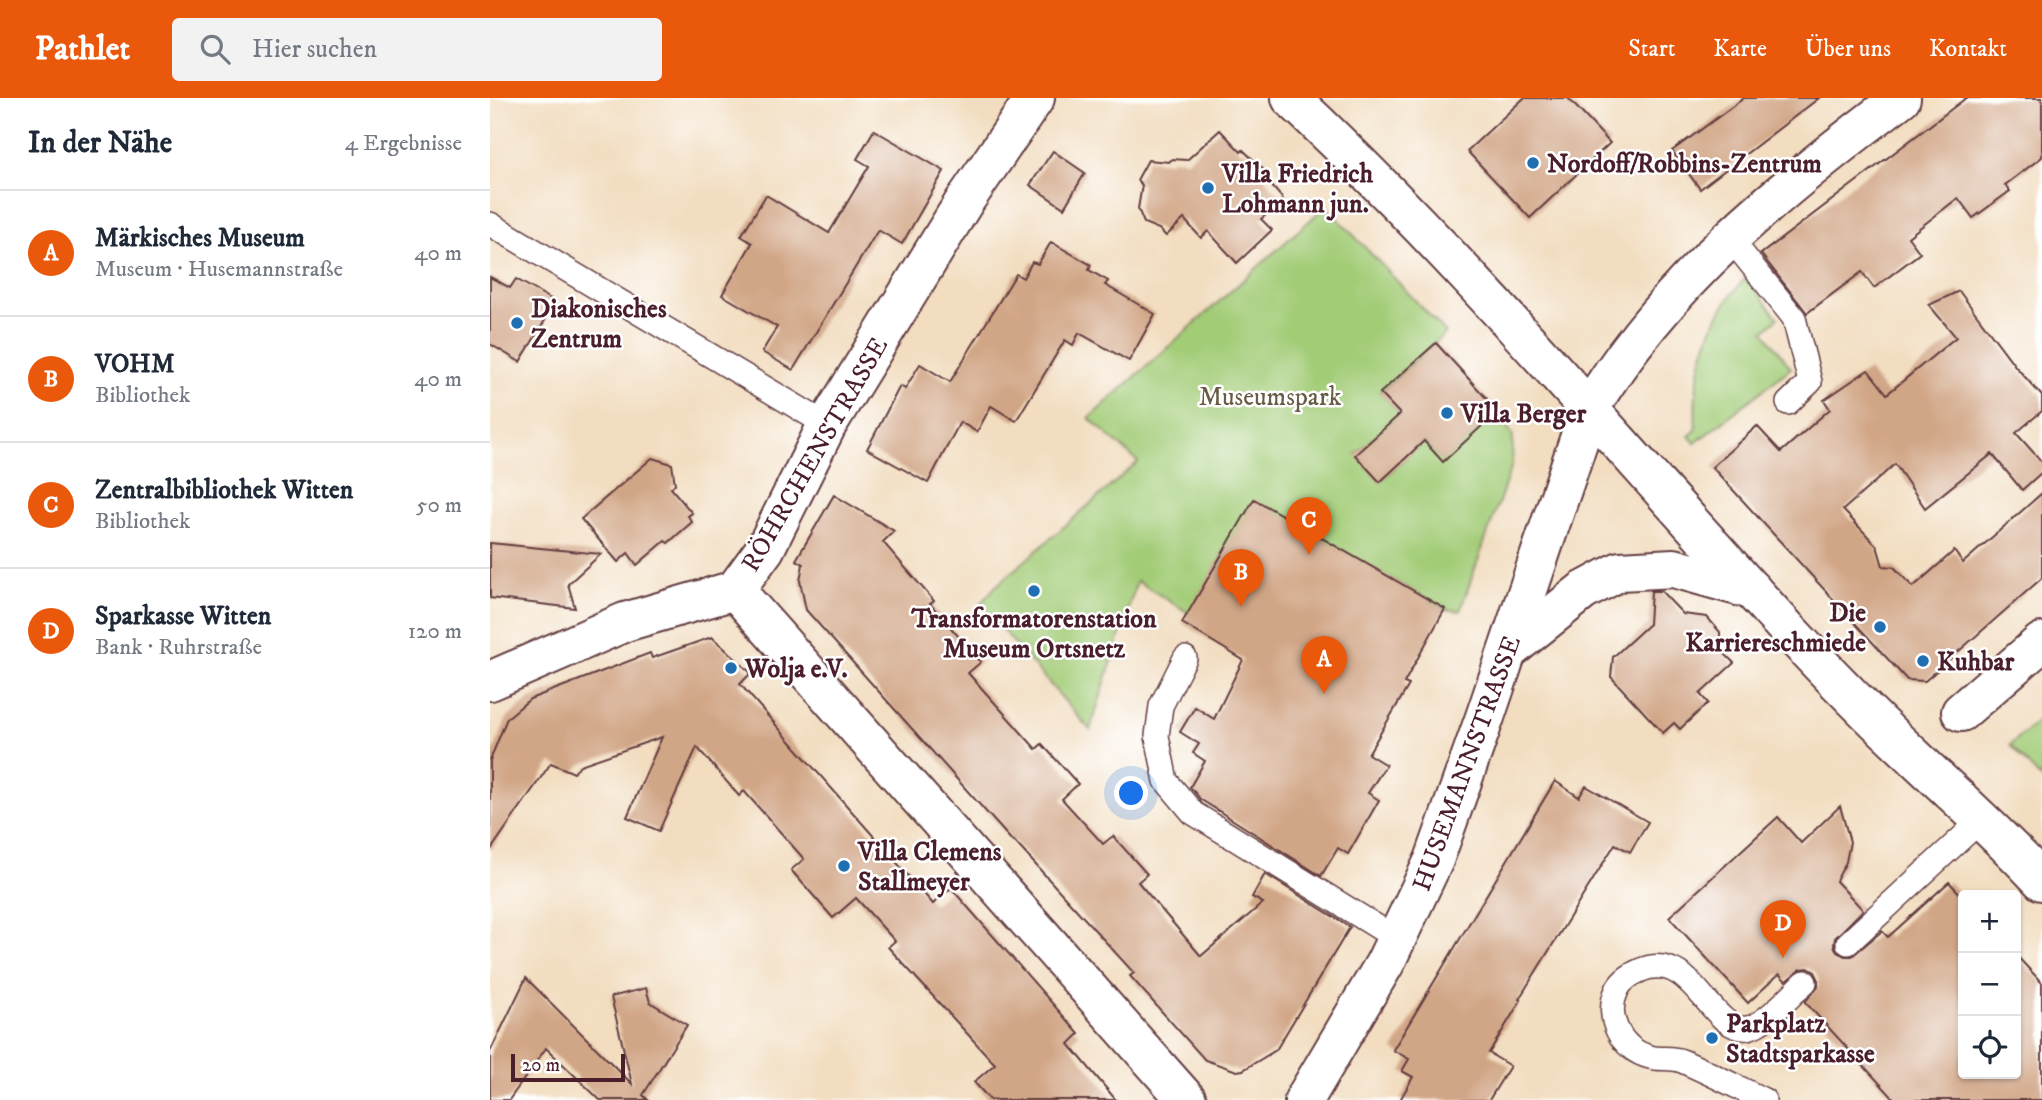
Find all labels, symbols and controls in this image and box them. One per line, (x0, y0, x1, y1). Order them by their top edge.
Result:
search box (172, 18, 662, 81)
text: Pathlet (35, 29, 130, 70)
icon: search (196, 30, 234, 68)
text: Hier suchen (252, 33, 377, 66)
text: Start (1628, 34, 1675, 64)
text: Karte (1713, 34, 1767, 64)
text: Über uns (1805, 34, 1891, 64)
text: Kontakt (1929, 34, 2007, 64)
text: In der Nähe (28, 125, 172, 162)
text: 4 Ergebnisse (345, 129, 462, 158)
place label: Nordoff/Robbins-Zentrum (1547, 148, 1822, 181)
marker: Nordoff/Robbins-Zentrum (1525, 155, 1541, 171)
place label: Villa Friedrich Lohmann jun. (1221, 158, 1374, 221)
marker: Villa Friedrich Lohmann jun. (1200, 180, 1216, 196)
text: Märkisches Museum (95, 222, 305, 255)
text: A (44, 239, 58, 268)
text: 40 m (414, 239, 462, 268)
text: Museum · Husemannstraße (95, 255, 343, 284)
place label: Diakonisches Zentrum (531, 293, 667, 356)
marker: Diakonisches Zentrum (509, 315, 525, 331)
street label: RÖHRCHENSTRASSE (735, 331, 896, 578)
text: VOHM (95, 348, 175, 381)
text: B (44, 365, 58, 394)
text: 40 m (414, 365, 462, 394)
text: Bibliothek (95, 381, 190, 410)
park label: Museumspark (1199, 381, 1341, 414)
place label: Villa Berger (1460, 398, 1587, 431)
marker: Villa Berger (1439, 405, 1455, 421)
text: Zentralbibliothek Witten (95, 474, 353, 507)
text: C (43, 491, 59, 520)
text: 50 m (416, 491, 462, 520)
pin: C (1286, 497, 1332, 555)
text: Bibliothek (95, 507, 190, 536)
pin: B (1218, 549, 1264, 607)
marker: Transformatorenstation Museum Ortsnetz (1026, 583, 1042, 599)
place label: Die Karriereschmiede (1685, 597, 1866, 660)
text: Sparkasse Witten (95, 600, 271, 633)
place label: Transformatorenstation Museum Ortsnetz (910, 603, 1157, 666)
text: D (42, 617, 60, 646)
text: 120 m (408, 617, 462, 646)
marker: Die Karriereschmiede (1872, 619, 1888, 635)
street label: HUSEMANNSTRASSE (1406, 631, 1529, 896)
text: Bank · Ruhrstraße (95, 633, 262, 662)
pin: A (1301, 636, 1347, 694)
place label: Kuhbar (1937, 646, 2014, 679)
place label: Wolja e.V. (744, 653, 848, 686)
marker: Kuhbar (1915, 653, 1931, 669)
marker: Wolja e.V. (723, 660, 739, 676)
your location (1114, 776, 1148, 810)
place label: Villa Clemens Stallmeyer (857, 836, 1002, 899)
marker: Villa Clemens Stallmeyer (836, 858, 852, 874)
map controls (1958, 890, 2021, 1079)
button: + (1958, 890, 2021, 953)
pin: D (1760, 900, 1806, 958)
button: − (1958, 953, 2021, 1016)
place label: Parkplatz Stadtsparkasse (1726, 1008, 1875, 1071)
button: locate (1958, 1016, 2021, 1079)
marker: Parkplatz Stadtsparkasse (1704, 1030, 1720, 1046)
scale bar (511, 1051, 625, 1083)
text: 20 m (522, 1054, 560, 1077)

